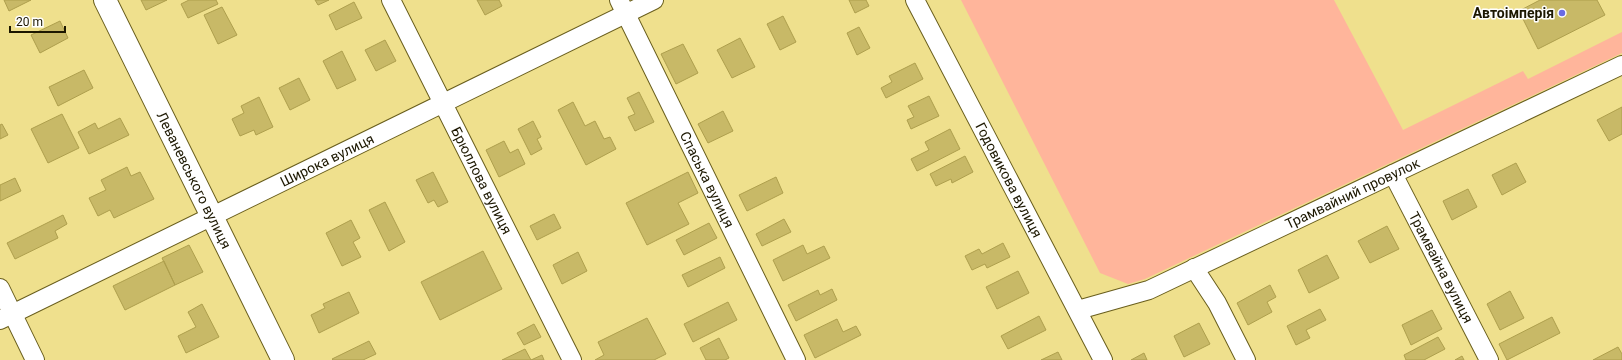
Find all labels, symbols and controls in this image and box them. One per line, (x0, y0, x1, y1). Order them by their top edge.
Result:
place label: Автоімперія (1473, 5, 1554, 21)
scale bar (10, 8, 65, 34)
marker: Автоімперія (1557, 8, 1567, 18)
text: 20 m (16, 15, 43, 29)
street label: Леваневського вулиця (154, 109, 235, 251)
street label: Годовикова вулиця (972, 120, 1046, 240)
street label: Брюллова вулиця (448, 124, 515, 237)
street label: Спаська вулиця (677, 129, 738, 230)
street label: Широка вулиця (277, 130, 376, 190)
street label: Трамвайний провулок (1283, 154, 1423, 232)
street label: Трамвайна вулиця (1406, 209, 1476, 326)

